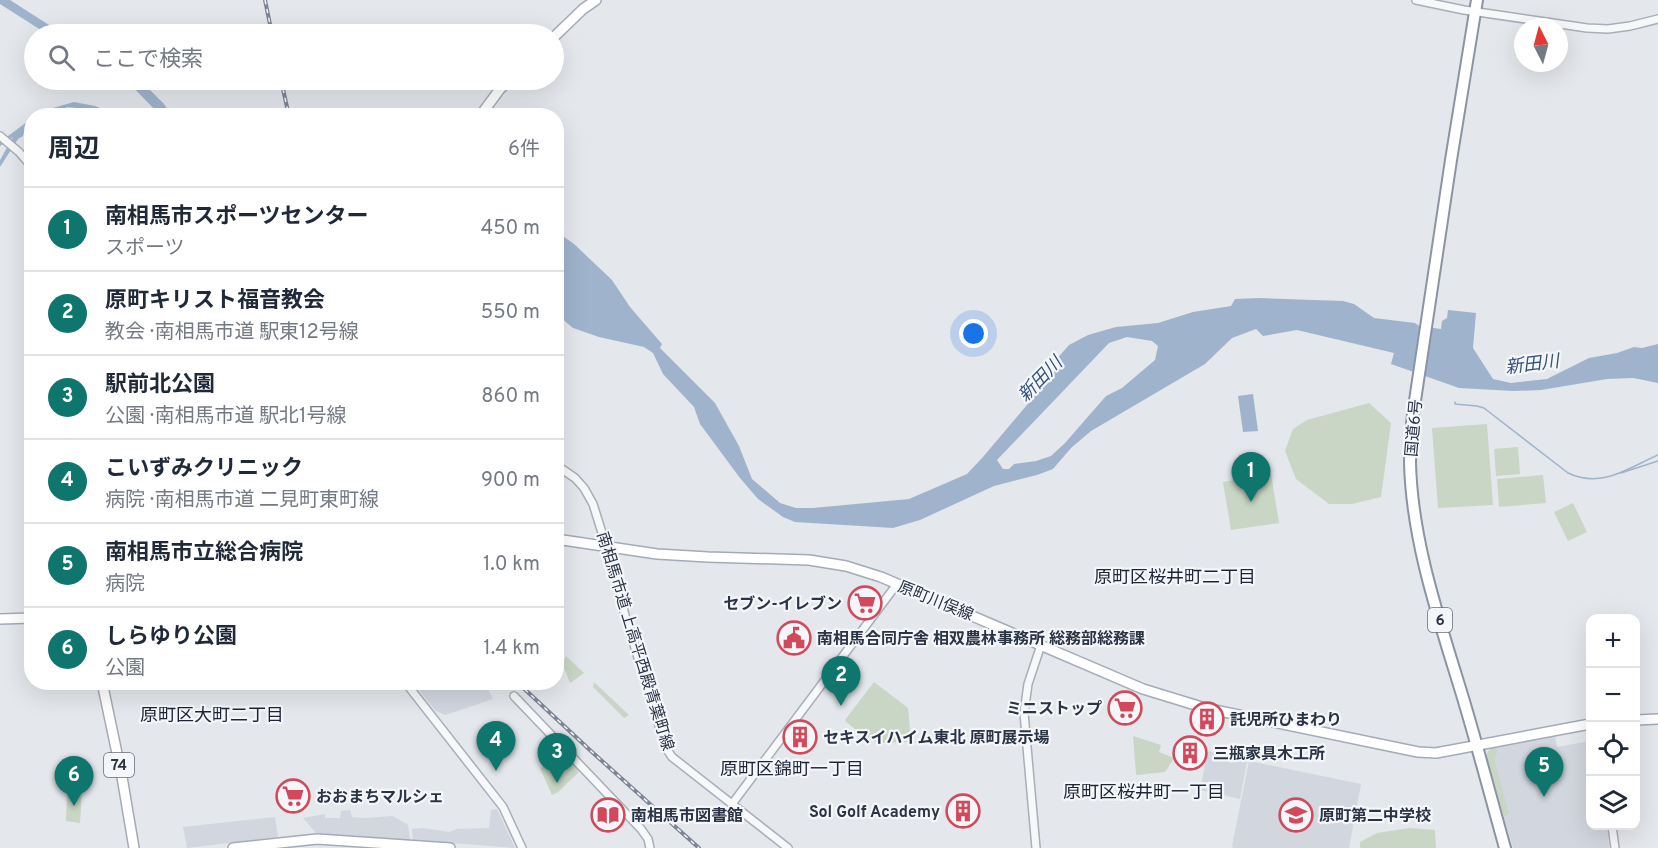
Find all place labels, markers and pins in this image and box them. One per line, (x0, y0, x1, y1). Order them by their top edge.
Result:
pin: 1 (1232, 452, 1270, 502)
supermarket icon: セブン-イレブン (847, 585, 883, 621)
place label: セブン-イレブン (723, 595, 842, 615)
public building icon: 南相馬合同庁舎 相双農林事務所 総務部総務課 (776, 620, 812, 656)
place label: 南相馬合同庁舎 相双農林事務所 総務部総務課 (817, 629, 1145, 650)
pin: 2 (822, 656, 860, 706)
supermarket icon: ミニストップ (1107, 690, 1143, 726)
place label: ミニストップ (1006, 700, 1102, 720)
building icon: 託児所ひまわり (1189, 701, 1225, 737)
place label: 託児所ひまわり (1230, 711, 1342, 731)
building icon: セキスイハイム東北 原町展示場 (782, 719, 818, 755)
pin: 4 (476, 722, 516, 771)
place label: セキスイハイム東北 原町展示場 (823, 729, 1050, 749)
pin: 3 (538, 734, 576, 783)
building icon: 三瓶家具木工所 (1172, 735, 1208, 771)
place label: 三瓶家具木工所 (1213, 745, 1325, 765)
pin: 5 (1524, 748, 1564, 797)
pin: 6 (54, 756, 94, 806)
supermarket icon: おおまちマルシェ (275, 778, 311, 814)
place label: おおまちマルシェ (316, 788, 444, 808)
building icon: Sol Golf Academy (945, 793, 981, 829)
library icon: 南相馬市図書館 (590, 797, 626, 833)
school or university icon: 原町第二中学校 (1278, 797, 1314, 833)
place label: Sol Golf Academy (809, 803, 940, 823)
place label: 南相馬市図書館 (631, 807, 743, 827)
place label: 原町第二中学校 (1319, 807, 1431, 827)

